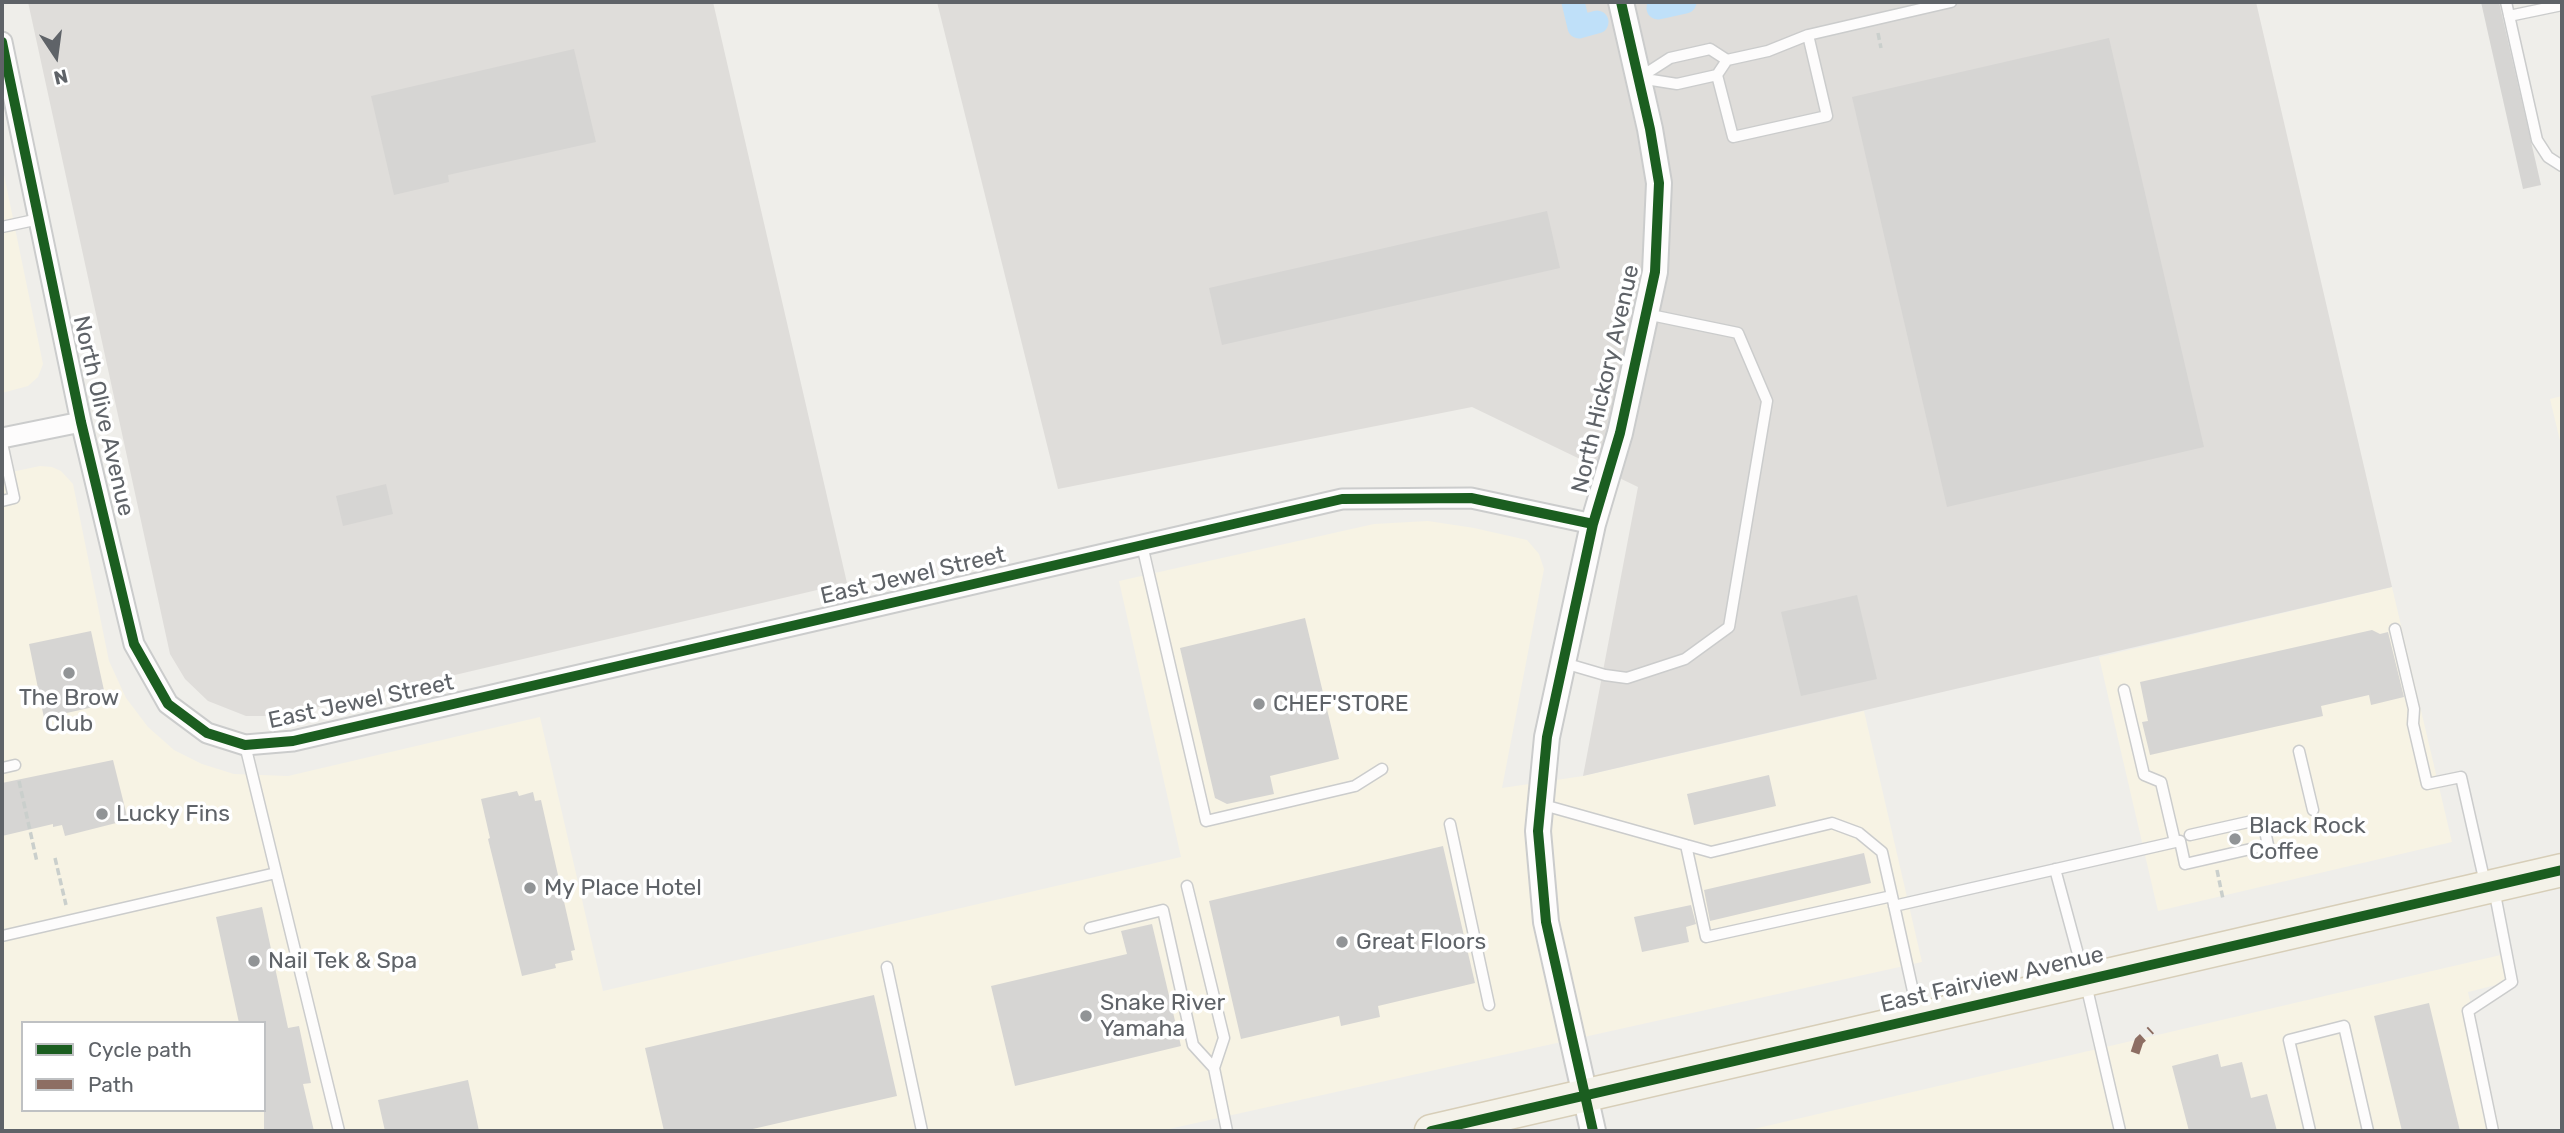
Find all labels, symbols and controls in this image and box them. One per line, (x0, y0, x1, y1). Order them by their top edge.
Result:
north arrow (21, 21, 91, 91)
text: N (52, 64, 70, 90)
street label: North Hickory Avenue (1566, 262, 1646, 496)
street label: North Olive Avenue (67, 313, 139, 519)
street label: East Jewel Street (818, 541, 1008, 611)
marker: The Brow Club (61, 665, 77, 681)
street label: East Jewel Street (266, 669, 456, 735)
place label: The Brow Club (19, 684, 119, 738)
place label: CHEF'STORE (1273, 690, 1409, 718)
marker: CHEF'STORE (1251, 696, 1267, 712)
place label: Lucky Fins (116, 800, 230, 828)
marker: Lucky Fins (94, 806, 110, 822)
place label: Black Rock Coffee (2249, 812, 2366, 866)
marker: Black Rock Coffee (2227, 831, 2243, 847)
place label: My Place Hotel (544, 874, 702, 902)
marker: My Place Hotel (522, 880, 538, 896)
place label: Great Floors (1356, 928, 1486, 956)
marker: Great Floors (1334, 934, 1350, 950)
street label: East Fairview Avenue (1878, 941, 2106, 1019)
place label: Nail Tek & Spa (268, 947, 417, 975)
marker: Nail Tek & Spa (246, 953, 262, 969)
place label: Snake River Yamaha (1100, 989, 1225, 1043)
marker: Snake River Yamaha (1078, 1008, 1094, 1024)
legend (21, 1021, 266, 1112)
text: Cycle path (88, 1037, 192, 1062)
text: Path (88, 1072, 134, 1097)

